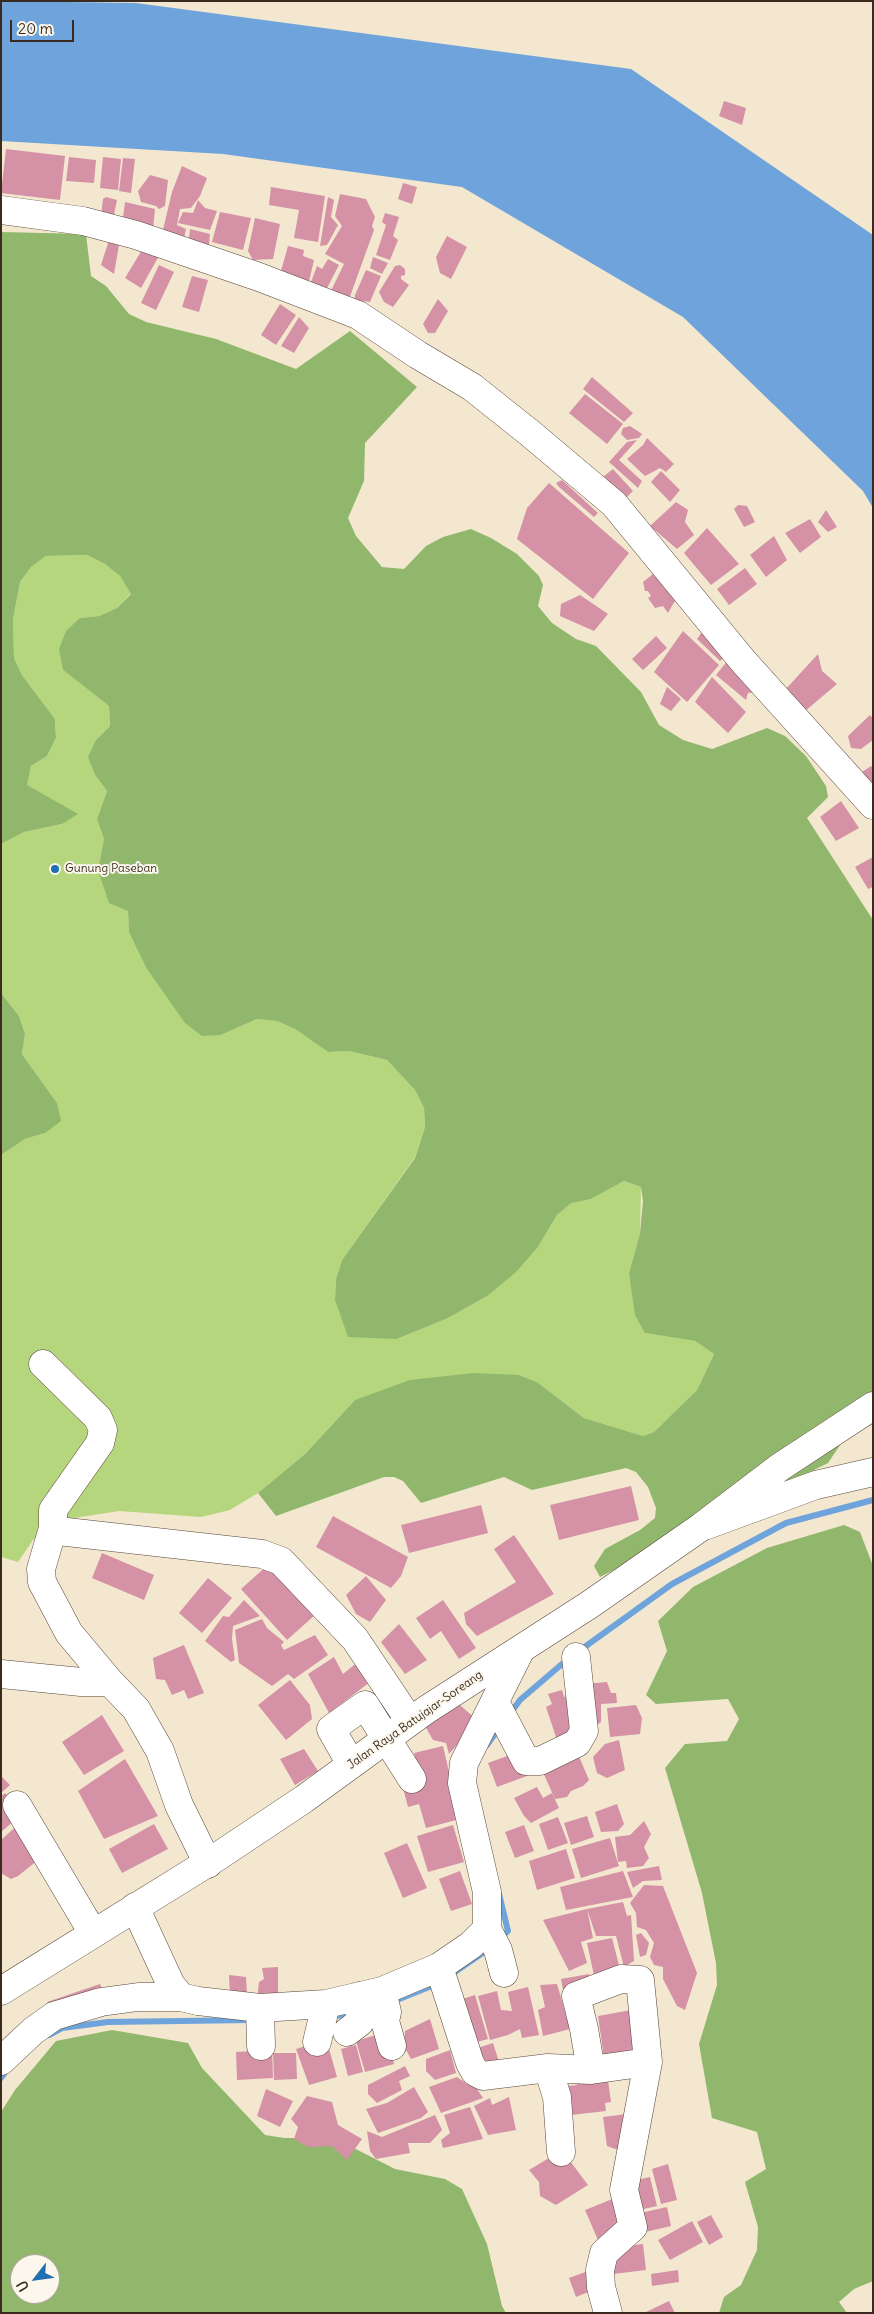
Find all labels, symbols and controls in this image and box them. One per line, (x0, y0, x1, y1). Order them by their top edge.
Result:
scale bar (12, 10, 76, 42)
text: 20 m (18, 19, 53, 38)
place label: Gunung Paseban (65, 862, 157, 876)
marker: Gunung Paseban (49, 863, 61, 875)
street label: Jalan Raya Batujajar-Soreang (345, 1668, 485, 1772)
north arrow (10, 2254, 60, 2304)
text: U (13, 2277, 33, 2295)

